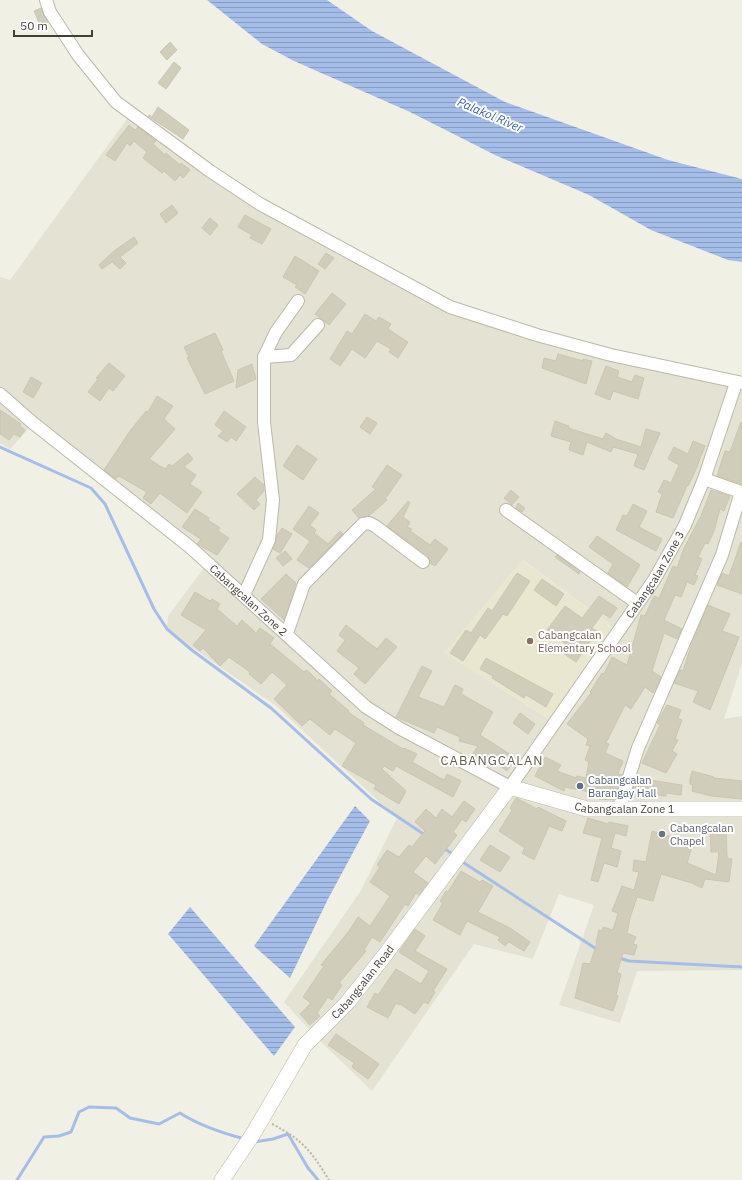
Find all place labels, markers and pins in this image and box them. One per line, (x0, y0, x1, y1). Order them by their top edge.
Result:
place label: Cabangcalan Elementary School (538, 628, 631, 655)
marker: Cabangcalan Elementary School (525, 636, 535, 646)
place label: Cabangcalan Barangay Hall (588, 773, 656, 800)
marker: Cabangcalan Barangay Hall (575, 781, 585, 791)
place label: Cabangcalan Chapel (670, 821, 733, 848)
marker: Cabangcalan Chapel (657, 829, 667, 839)

